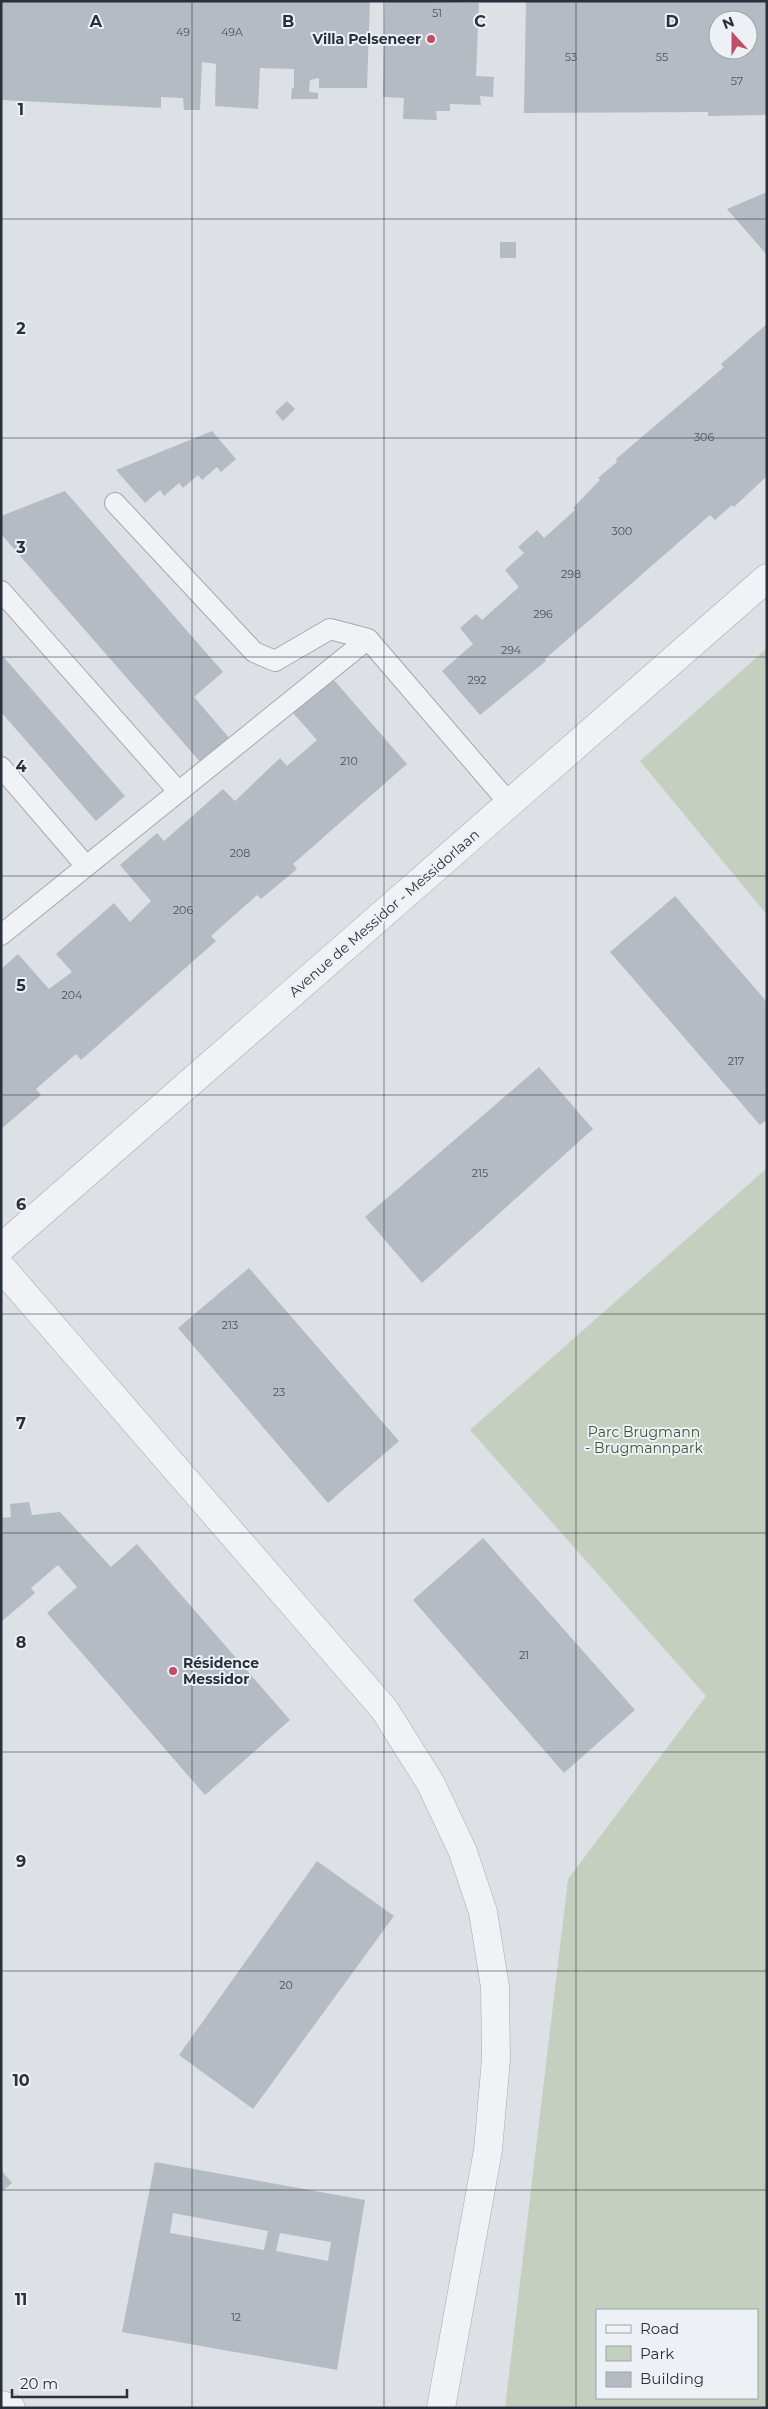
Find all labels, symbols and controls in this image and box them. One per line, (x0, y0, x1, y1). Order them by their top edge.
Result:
house number: 51 (432, 6, 442, 20)
north arrow (708, 10, 758, 60)
text: A (89, 12, 103, 31)
text: B (282, 12, 294, 31)
text: C (474, 12, 486, 31)
text: D (665, 12, 679, 31)
text: N (720, 12, 737, 33)
house number: 49 (176, 25, 190, 39)
house number: 49A (221, 25, 243, 39)
place label: Villa Pelseneer (312, 30, 421, 48)
marker: Villa Pelseneer (425, 33, 437, 45)
house number: 53 (565, 50, 577, 64)
house number: 55 (656, 50, 668, 64)
house number: 57 (731, 74, 743, 88)
text: 1 (18, 100, 24, 119)
text: 2 (16, 319, 26, 338)
house number: 306 (694, 430, 714, 444)
house number: 300 (612, 524, 632, 538)
text: 3 (15, 538, 26, 557)
house number: 298 (561, 567, 581, 581)
house number: 296 (533, 607, 553, 621)
house number: 294 (501, 643, 522, 657)
house number: 292 (467, 673, 487, 687)
house number: 210 (340, 754, 358, 768)
text: 4 (15, 757, 27, 776)
street label: Avenue de Messidor - Messidorlaan (285, 825, 483, 1001)
house number: 208 (230, 846, 250, 860)
house number: 206 (173, 903, 193, 917)
text: 5 (16, 976, 26, 995)
house number: 204 (62, 988, 83, 1002)
house number: 217 (728, 1054, 744, 1068)
house number: 215 (472, 1166, 488, 1180)
text: 6 (16, 1195, 26, 1214)
house number: 213 (222, 1318, 238, 1332)
house number: 23 (273, 1385, 285, 1399)
text: 7 (16, 1414, 26, 1433)
park label: Parc Brugmann - Brugmannpark (585, 1423, 704, 1457)
text: 8 (16, 1633, 26, 1652)
house number: 21 (519, 1648, 529, 1662)
place label: Résidence Messidor (183, 1654, 259, 1688)
marker: Résidence Messidor (167, 1665, 179, 1677)
text: 9 (16, 1852, 26, 1871)
house number: 20 (279, 1978, 293, 1992)
text: 10 (12, 2071, 30, 2090)
text: 11 (15, 2290, 27, 2309)
legend (596, 2309, 758, 2399)
house number: 12 (231, 2310, 241, 2324)
text: Road (640, 2319, 679, 2338)
text: Park (640, 2344, 674, 2363)
scale bar (12, 2366, 128, 2398)
text: Building (640, 2369, 704, 2388)
text: 20 m (20, 2374, 58, 2393)

